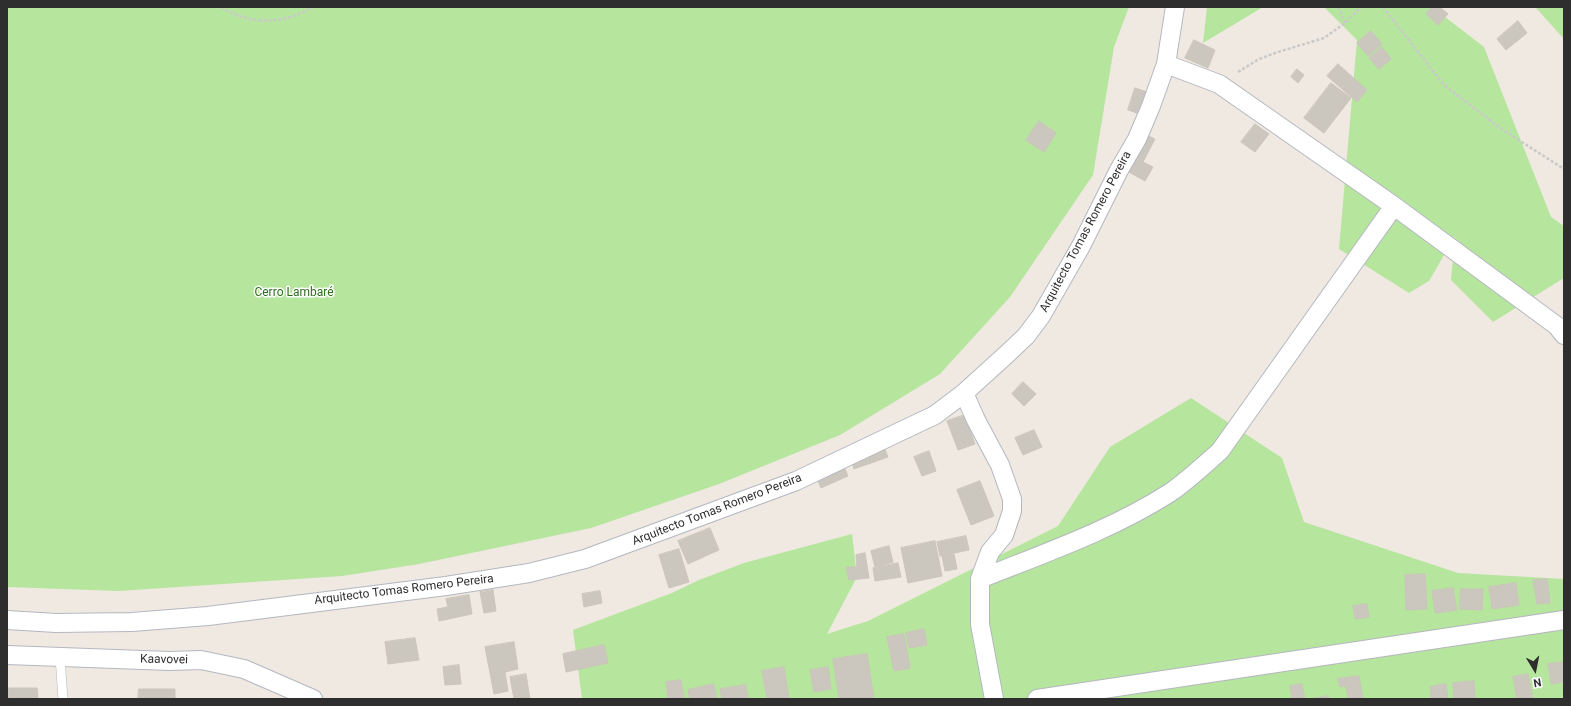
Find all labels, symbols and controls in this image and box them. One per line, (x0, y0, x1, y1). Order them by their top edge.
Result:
street label: Arquitecto Tomas Romero Pereira (1037, 149, 1135, 315)
park label: Cerro Lambaré (254, 286, 334, 300)
street label: Arquitecto Tomas Romero Pereira (630, 471, 804, 549)
street label: Arquitecto Tomas Romero Pereira (314, 572, 494, 608)
north arrow (1515, 650, 1555, 690)
street label: Kaavovei (140, 652, 188, 668)
text: N (1532, 675, 1542, 689)

